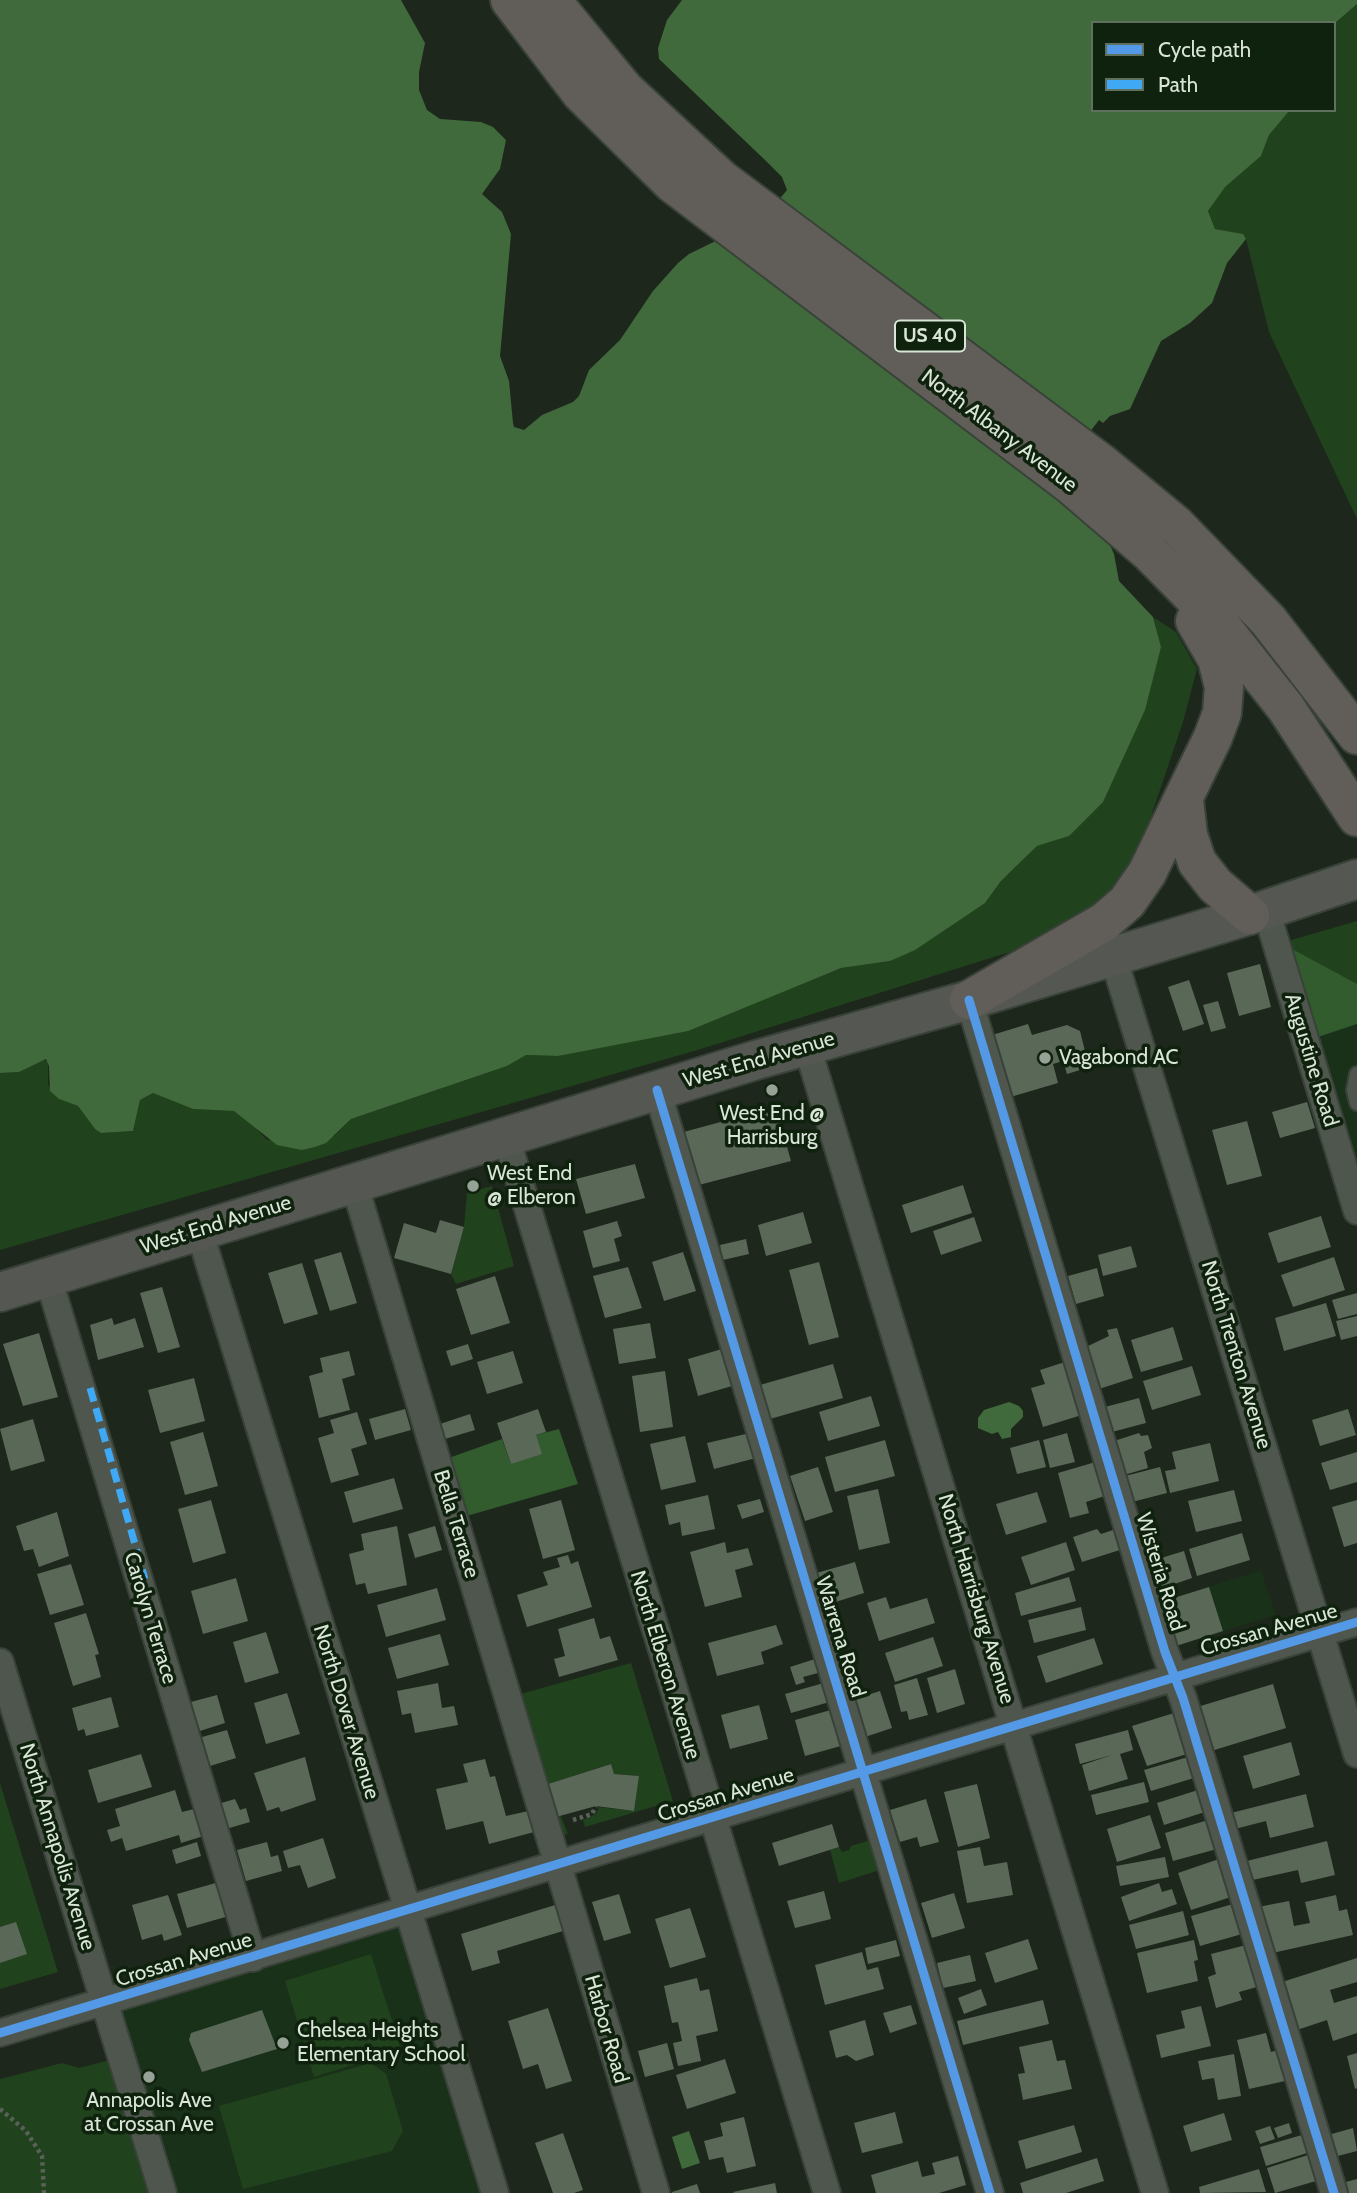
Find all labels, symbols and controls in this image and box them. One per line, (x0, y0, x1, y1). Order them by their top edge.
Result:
legend (1091, 21, 1336, 112)
text: Cycle path (1158, 37, 1251, 62)
text: Path (1158, 72, 1198, 97)
road number: US 40 (895, 320, 965, 352)
street label: North Albany Avenue (916, 364, 1082, 498)
street label: Augustine Road (1279, 990, 1343, 1130)
street label: West End Avenue (680, 1026, 838, 1094)
place label: Vagabond AC (1059, 1045, 1179, 1071)
marker: Vagabond AC (1037, 1050, 1053, 1066)
marker: West End @ Harrisburg (764, 1082, 780, 1098)
place label: West End @ Harrisburg (719, 1101, 825, 1151)
place label: West End @ Elberon (487, 1161, 576, 1211)
marker: West End @ Elberon (465, 1178, 481, 1194)
street label: West End Avenue (138, 1190, 294, 1260)
street label: North Trenton Avenue (1195, 1258, 1277, 1452)
street label: Bella Terrace (428, 1467, 484, 1581)
street label: North Harrisburg Avenue (932, 1491, 1020, 1707)
street label: Wisteria Road (1130, 1510, 1190, 1634)
street label: Carolyn Terrace (118, 1549, 182, 1687)
street label: North Elberon Avenue (624, 1568, 706, 1762)
street label: Warrena Road (810, 1574, 870, 1700)
street label: Crossan Avenue (1198, 1598, 1340, 1662)
street label: North Dover Avenue (307, 1622, 385, 1802)
street label: North Annapolis Avenue (14, 1741, 100, 1953)
street label: Crossan Avenue (655, 1762, 797, 1828)
street label: Crossan Avenue (113, 1927, 255, 1993)
street label: Harbor Road (579, 1972, 633, 2086)
place label: Chelsea Heights Elementary School (297, 2018, 465, 2068)
marker: Chelsea Heights Elementary School (275, 2035, 291, 2051)
marker: Annapolis Ave at Crossan Ave (141, 2069, 157, 2085)
place label: Annapolis Ave at Crossan Ave (84, 2088, 214, 2138)

